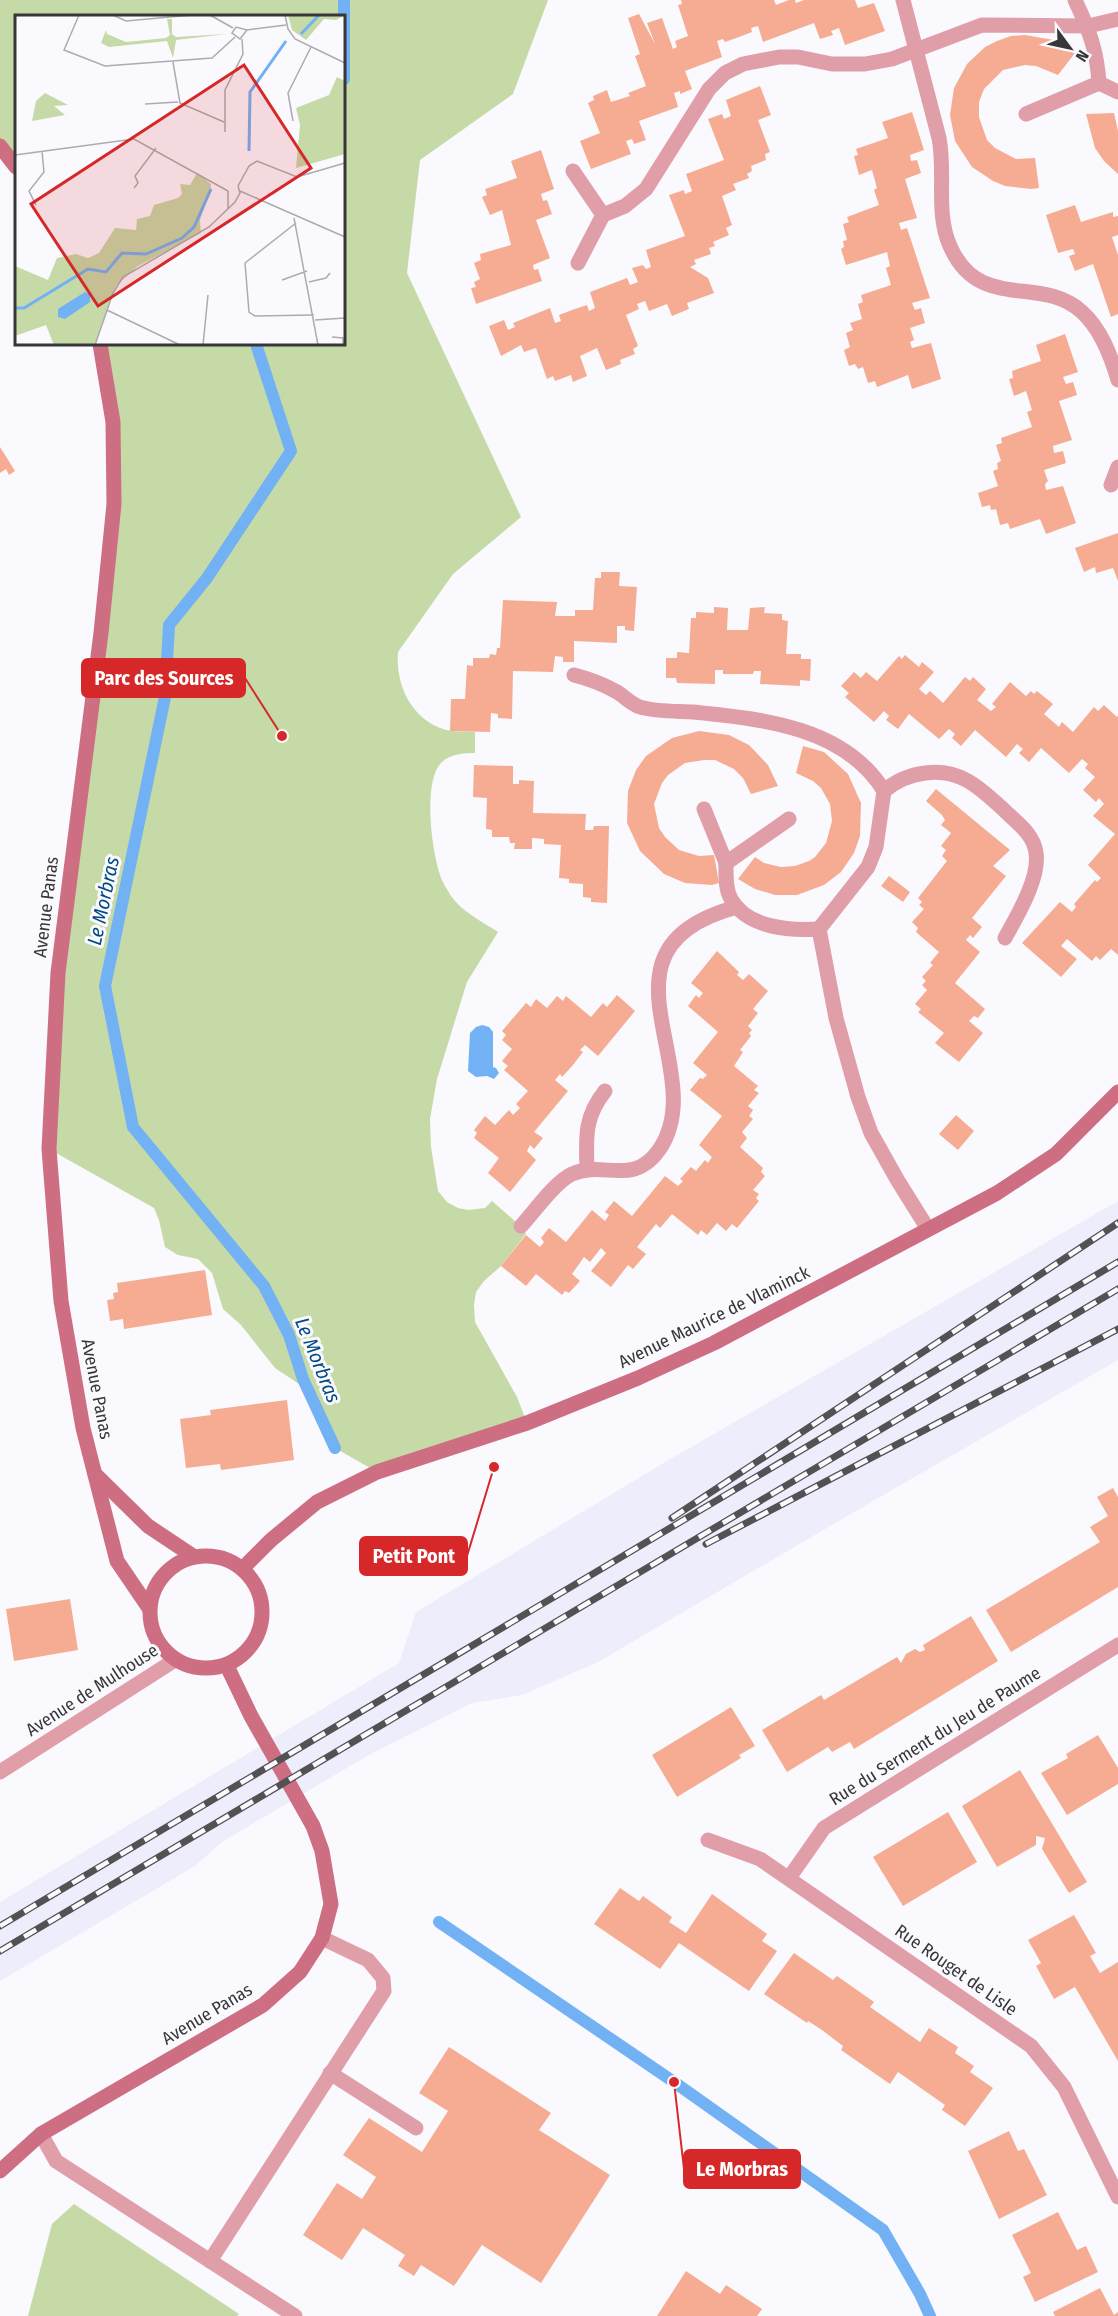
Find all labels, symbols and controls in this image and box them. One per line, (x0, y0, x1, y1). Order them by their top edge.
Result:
inset map (15, 15, 345, 345)
north arrow (1040, 18, 1100, 78)
text: N (1072, 47, 1093, 65)
callout: Parc des Sources (82, 659, 245, 697)
text: Parc des Sources (95, 666, 234, 690)
water label: Le Morbras (82, 854, 124, 947)
street label: Avenue Panas (29, 855, 63, 959)
street label: Avenue Maurice de Vlaminck (615, 1261, 814, 1373)
water label: Le Morbras (290, 1314, 346, 1407)
street label: Avenue Panas (77, 1337, 118, 1441)
callout: Petit Pont (360, 1537, 467, 1575)
text: Petit Pont (373, 1544, 456, 1568)
street label: Avenue de Mulhouse (22, 1639, 162, 1741)
street label: Rue du Serment du Jeu de Paume (825, 1662, 1045, 1810)
street label: Rue Rouget de Lisle (891, 1920, 1022, 2021)
street label: Avenue Panas (158, 1978, 256, 2050)
callout: Le Morbras (684, 2150, 800, 2188)
text: Le Morbras (696, 2157, 788, 2181)

